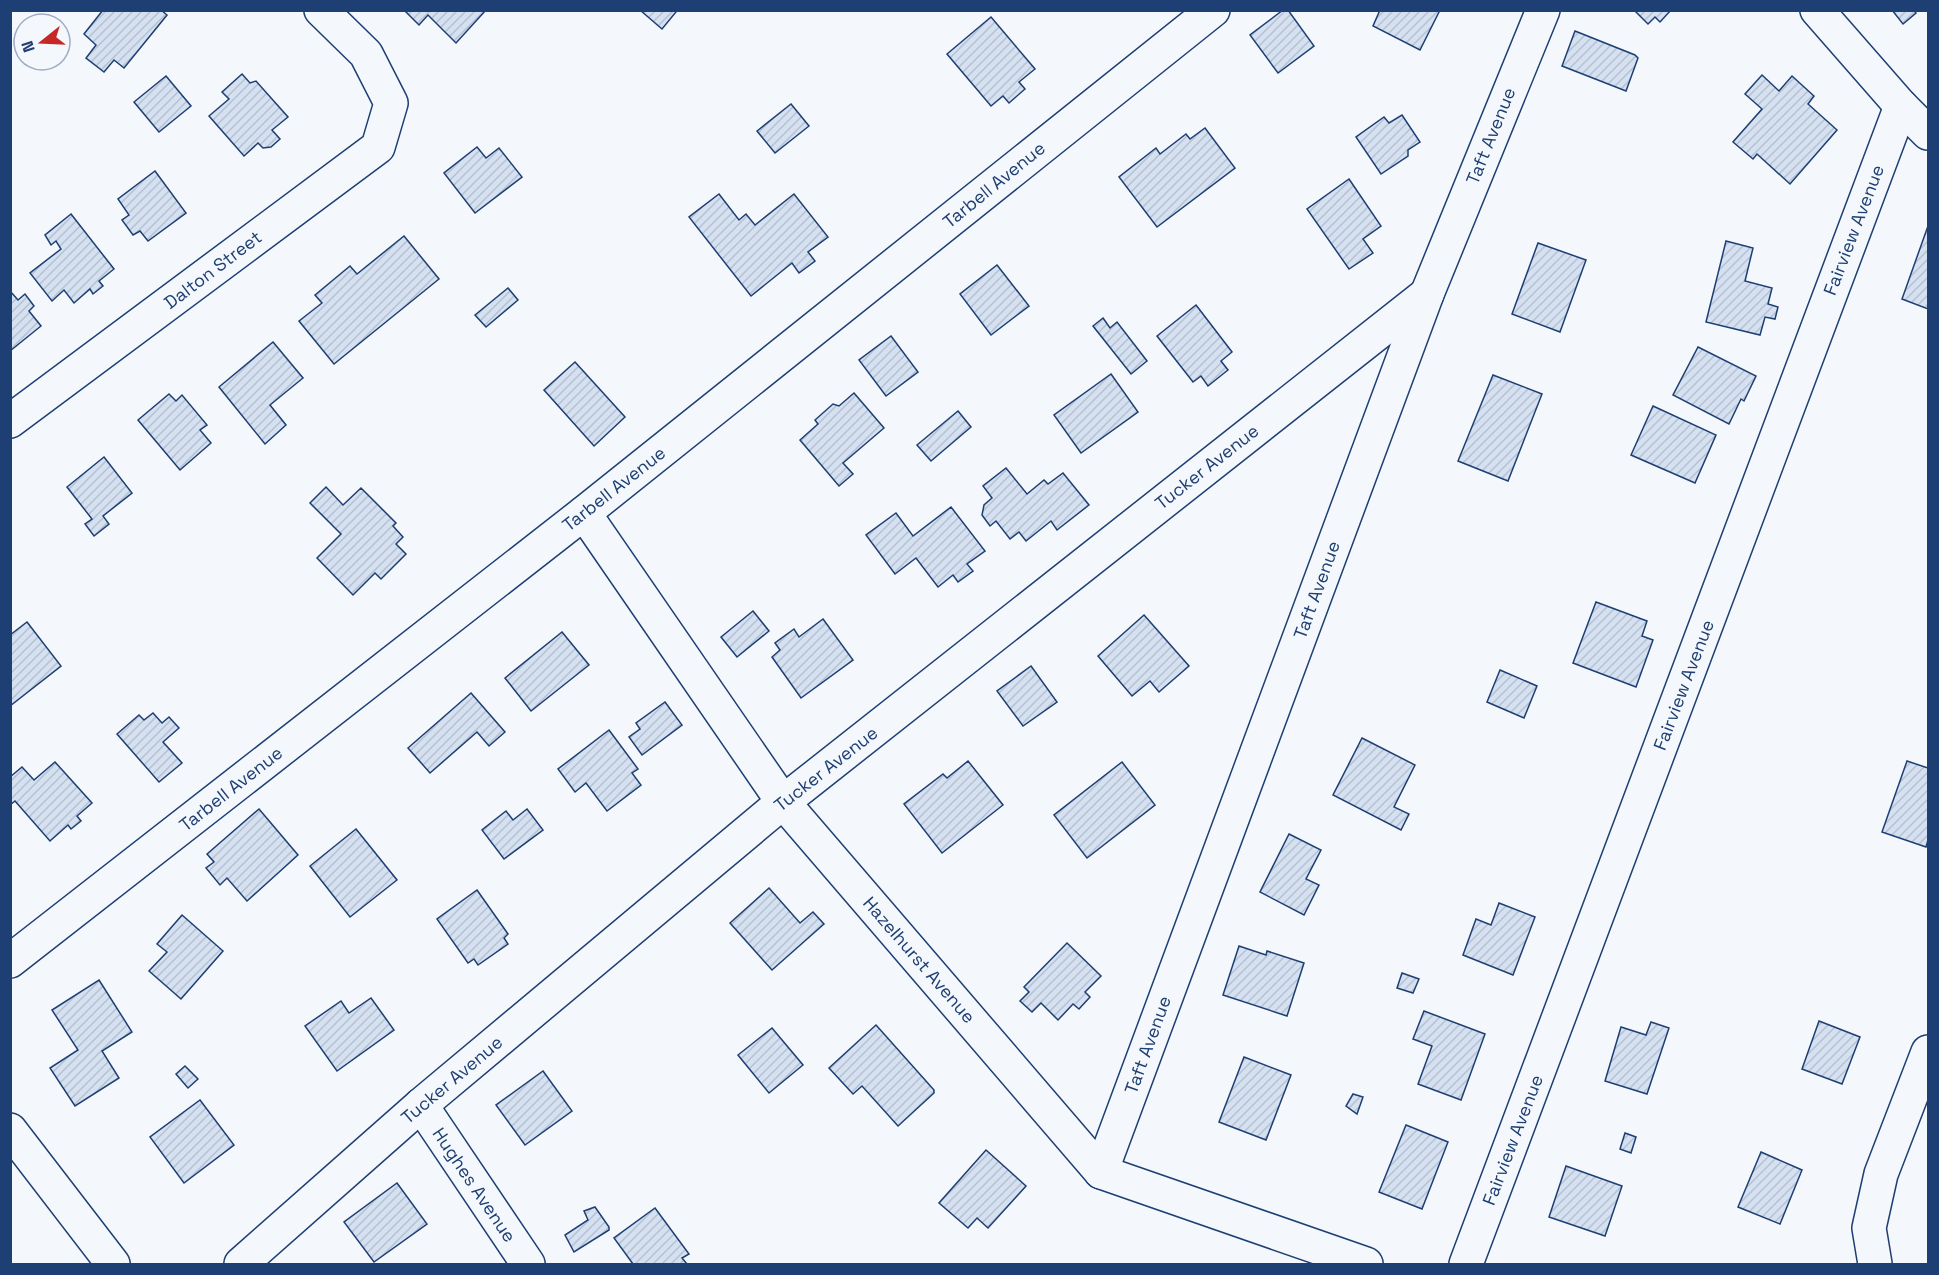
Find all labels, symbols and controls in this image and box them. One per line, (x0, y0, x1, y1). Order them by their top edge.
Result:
north arrow (12, 12, 72, 72)
text: N (17, 38, 40, 55)
street label: Taft Avenue (1461, 84, 1520, 188)
street label: Tarbell Avenue (938, 136, 1050, 233)
street label: Fairview Avenue (1818, 161, 1889, 298)
street label: Dalton Street (159, 225, 266, 314)
street label: Tucker Avenue (1150, 419, 1263, 514)
street label: Tarbell Avenue (557, 441, 670, 536)
street label: Taft Avenue (1288, 538, 1345, 642)
street label: Fairview Avenue (1648, 616, 1719, 753)
street label: Tucker Avenue (769, 721, 882, 816)
street label: Tarbell Avenue (174, 741, 287, 836)
street label: Hazelhurst Avenue (858, 892, 981, 1028)
street label: Taft Avenue (1119, 993, 1176, 1097)
street label: Tucker Avenue (396, 1030, 507, 1129)
street label: Fairview Avenue (1477, 1071, 1548, 1208)
street label: Hughes Avenue (428, 1123, 521, 1246)

